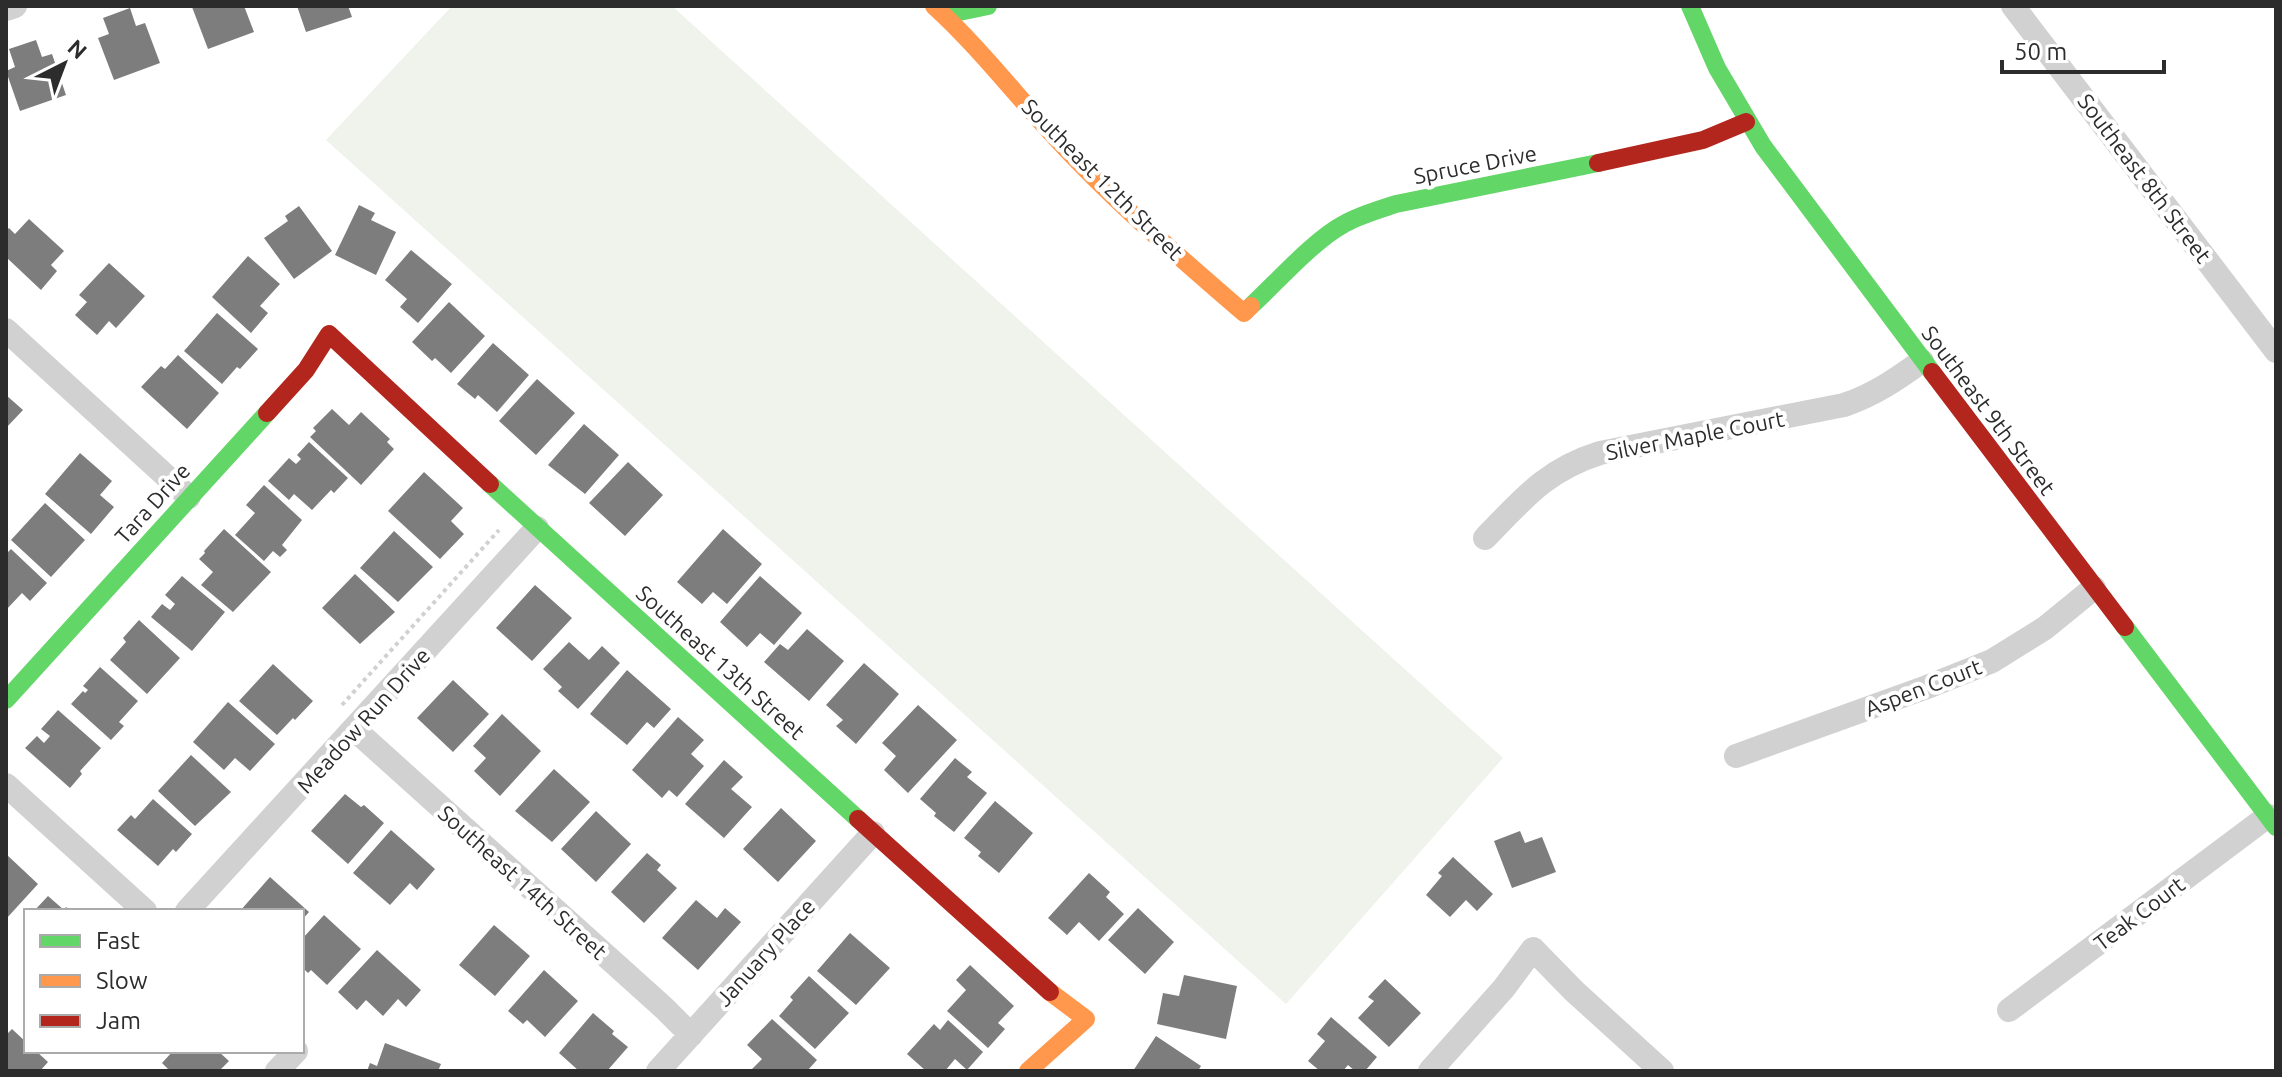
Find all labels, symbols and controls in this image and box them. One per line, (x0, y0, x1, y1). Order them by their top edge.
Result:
north arrow (24, 24, 104, 104)
scale bar (2002, 24, 2164, 74)
text: N (63, 34, 92, 64)
text: 50 m (2014, 38, 2067, 65)
street label: Southeast 8th Street (2073, 89, 2217, 268)
street label: Southeast 12th Street (1017, 93, 1189, 265)
street label: Spruce Drive (1411, 140, 1539, 188)
street label: Southeast 9th Street (1917, 321, 2061, 500)
street label: Silver Maple Court (1604, 405, 1787, 465)
street label: Tara Drive (109, 458, 195, 548)
street label: Southeast 13th Street (632, 580, 810, 744)
street label: Meadow Run Drive (291, 642, 435, 798)
street label: Aspen Court (1861, 653, 1985, 721)
street label: Southeast 14th Street (434, 800, 612, 964)
street label: Teak Court (2089, 871, 2189, 955)
street label: January Place (710, 893, 820, 1011)
legend (24, 909, 304, 1053)
text: Fast (96, 927, 140, 954)
text: Slow (96, 967, 148, 994)
text: Jam (96, 1007, 141, 1034)

